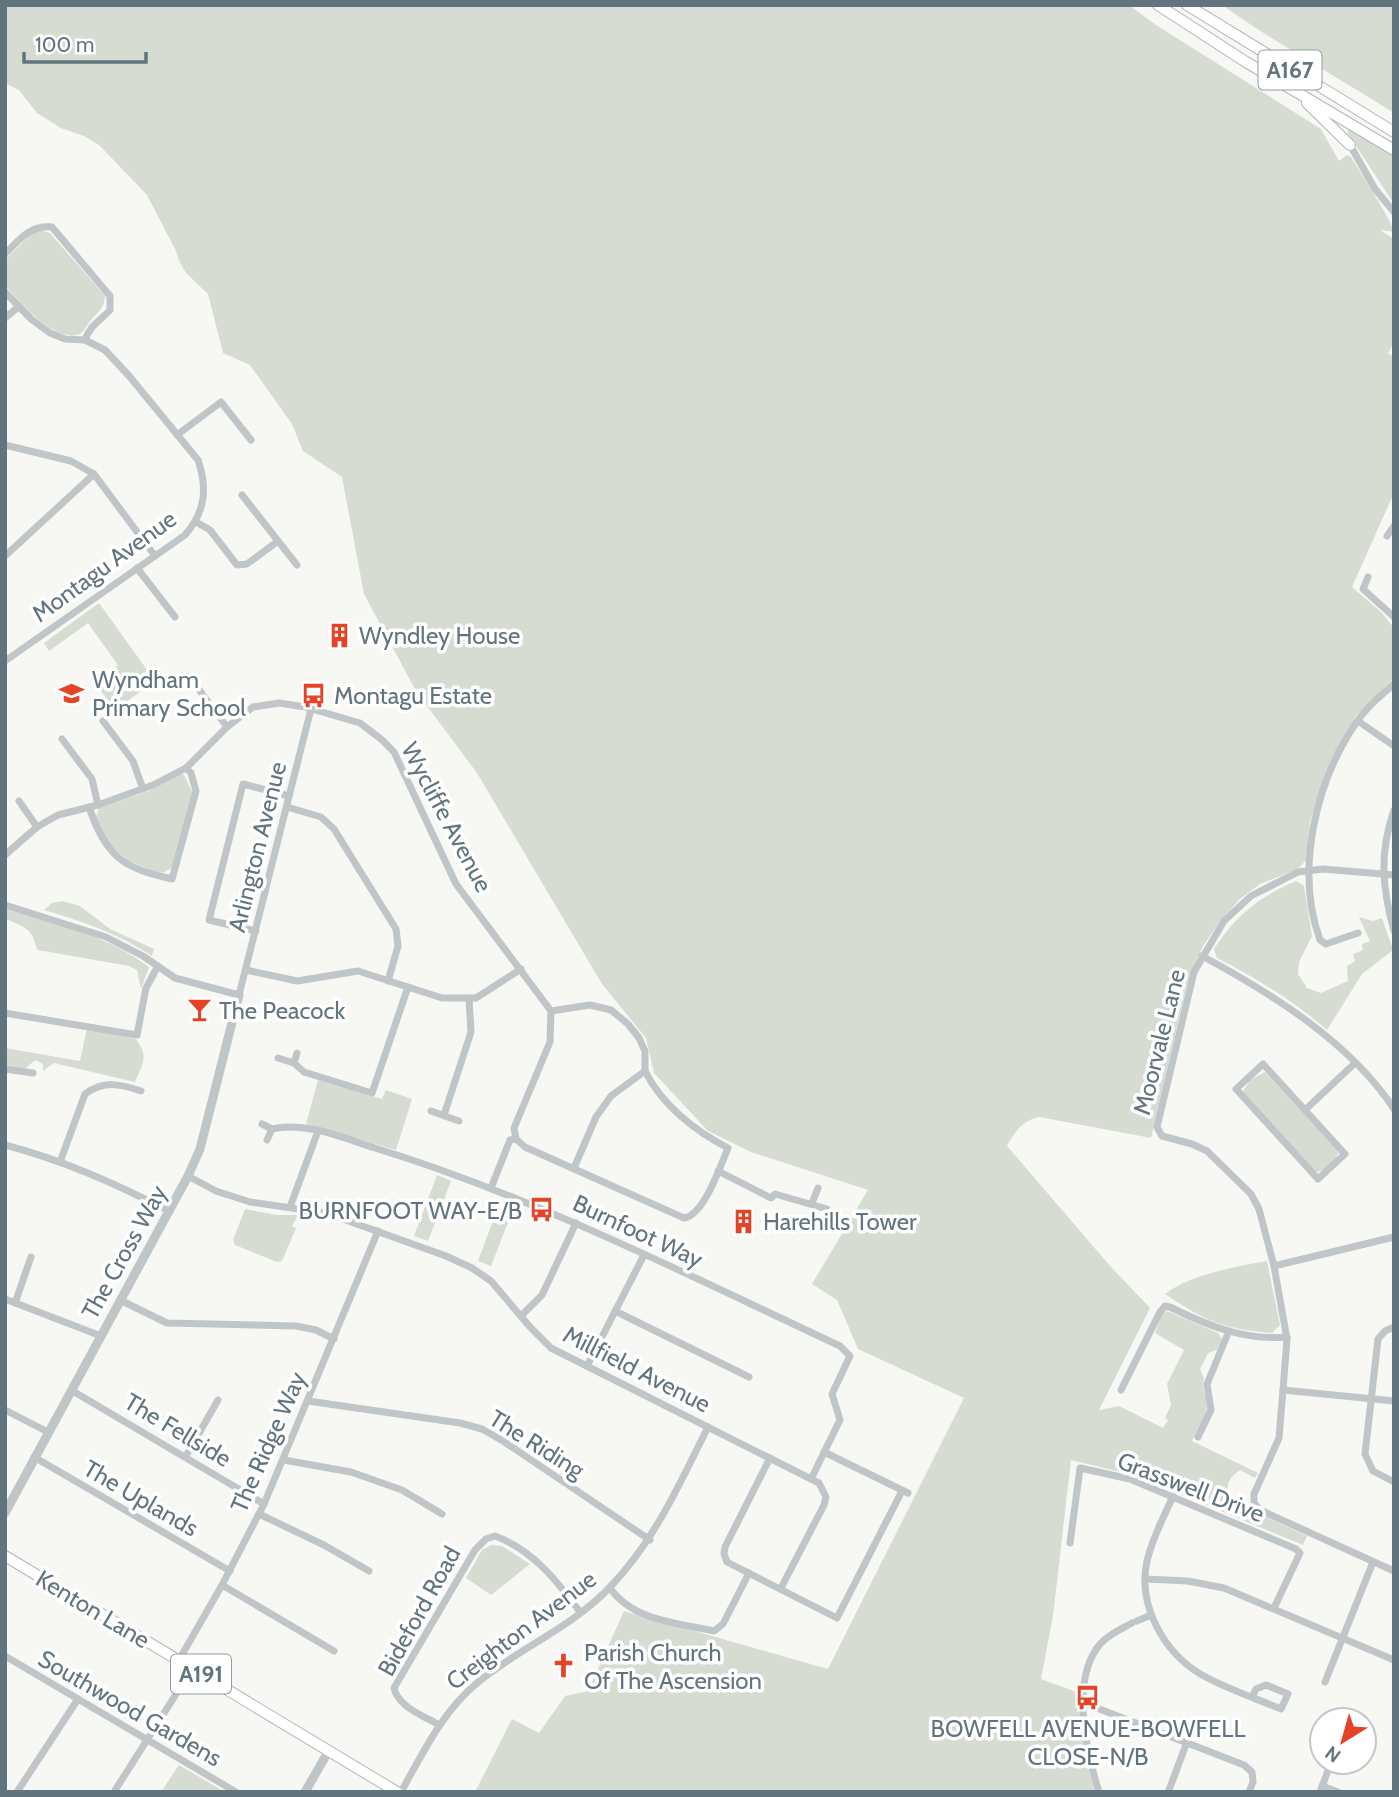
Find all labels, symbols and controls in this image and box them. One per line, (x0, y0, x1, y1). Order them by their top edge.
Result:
scale bar (24, 21, 147, 65)
text: 100 m (35, 32, 94, 57)
road number: A167 (1258, 50, 1322, 90)
street label: Montagu Avenue (26, 504, 182, 628)
building icon: Wyndley House (325, 621, 353, 649)
place label: Wyndley House (359, 621, 520, 650)
place label: Wyndham Primary School (92, 665, 246, 722)
school or university icon: Wyndham Primary School (58, 679, 86, 707)
bus stop icon: Montagu Estate (300, 681, 328, 709)
place label: Montagu Estate (334, 681, 492, 710)
street label: Wycliffe Avenue (395, 737, 499, 897)
street label: Arlington Avenue (222, 759, 292, 935)
street label: Moorvale Lane (1127, 966, 1191, 1118)
bar icon: The Peacock (185, 996, 213, 1024)
place label: The Peacock (219, 996, 345, 1025)
street label: The Cross Way (75, 1180, 173, 1324)
street label: Burnfoot Way (568, 1188, 708, 1274)
place label: BURNFOOT WAY-E/B (299, 1196, 522, 1225)
bus stop icon: BURNFOOT WAY-E/B (528, 1196, 556, 1224)
building icon: Harehills Tower (729, 1207, 757, 1235)
place label: Harehills Tower (763, 1207, 917, 1236)
street label: Millfield Avenue (559, 1319, 715, 1419)
street label: The Ridge Way (224, 1367, 312, 1517)
street label: The Fellside (119, 1387, 237, 1473)
street label: The Riding (484, 1403, 591, 1485)
street label: Grasswell Drive (1113, 1446, 1269, 1528)
street label: The Uplands (79, 1454, 204, 1542)
street label: Bideford Road (371, 1541, 467, 1681)
street label: Kenton Lane (31, 1564, 155, 1654)
street label: Creighton Avenue (440, 1564, 602, 1696)
place label: Parish Church Of The Ascension (584, 1638, 762, 1695)
street label: Southwood Gardens (33, 1644, 227, 1772)
church icon: Parish Church Of The Ascension (550, 1652, 578, 1680)
road number: A191 (171, 1654, 231, 1694)
bus stop icon: BOWFELL AVENUE-BOWFELL CLOSE-N/B (1074, 1683, 1102, 1711)
north arrow (1308, 1706, 1378, 1776)
place label: BOWFELL AVENUE-BOWFELL CLOSE-N/B (931, 1714, 1245, 1771)
text: N (1321, 1741, 1345, 1767)

